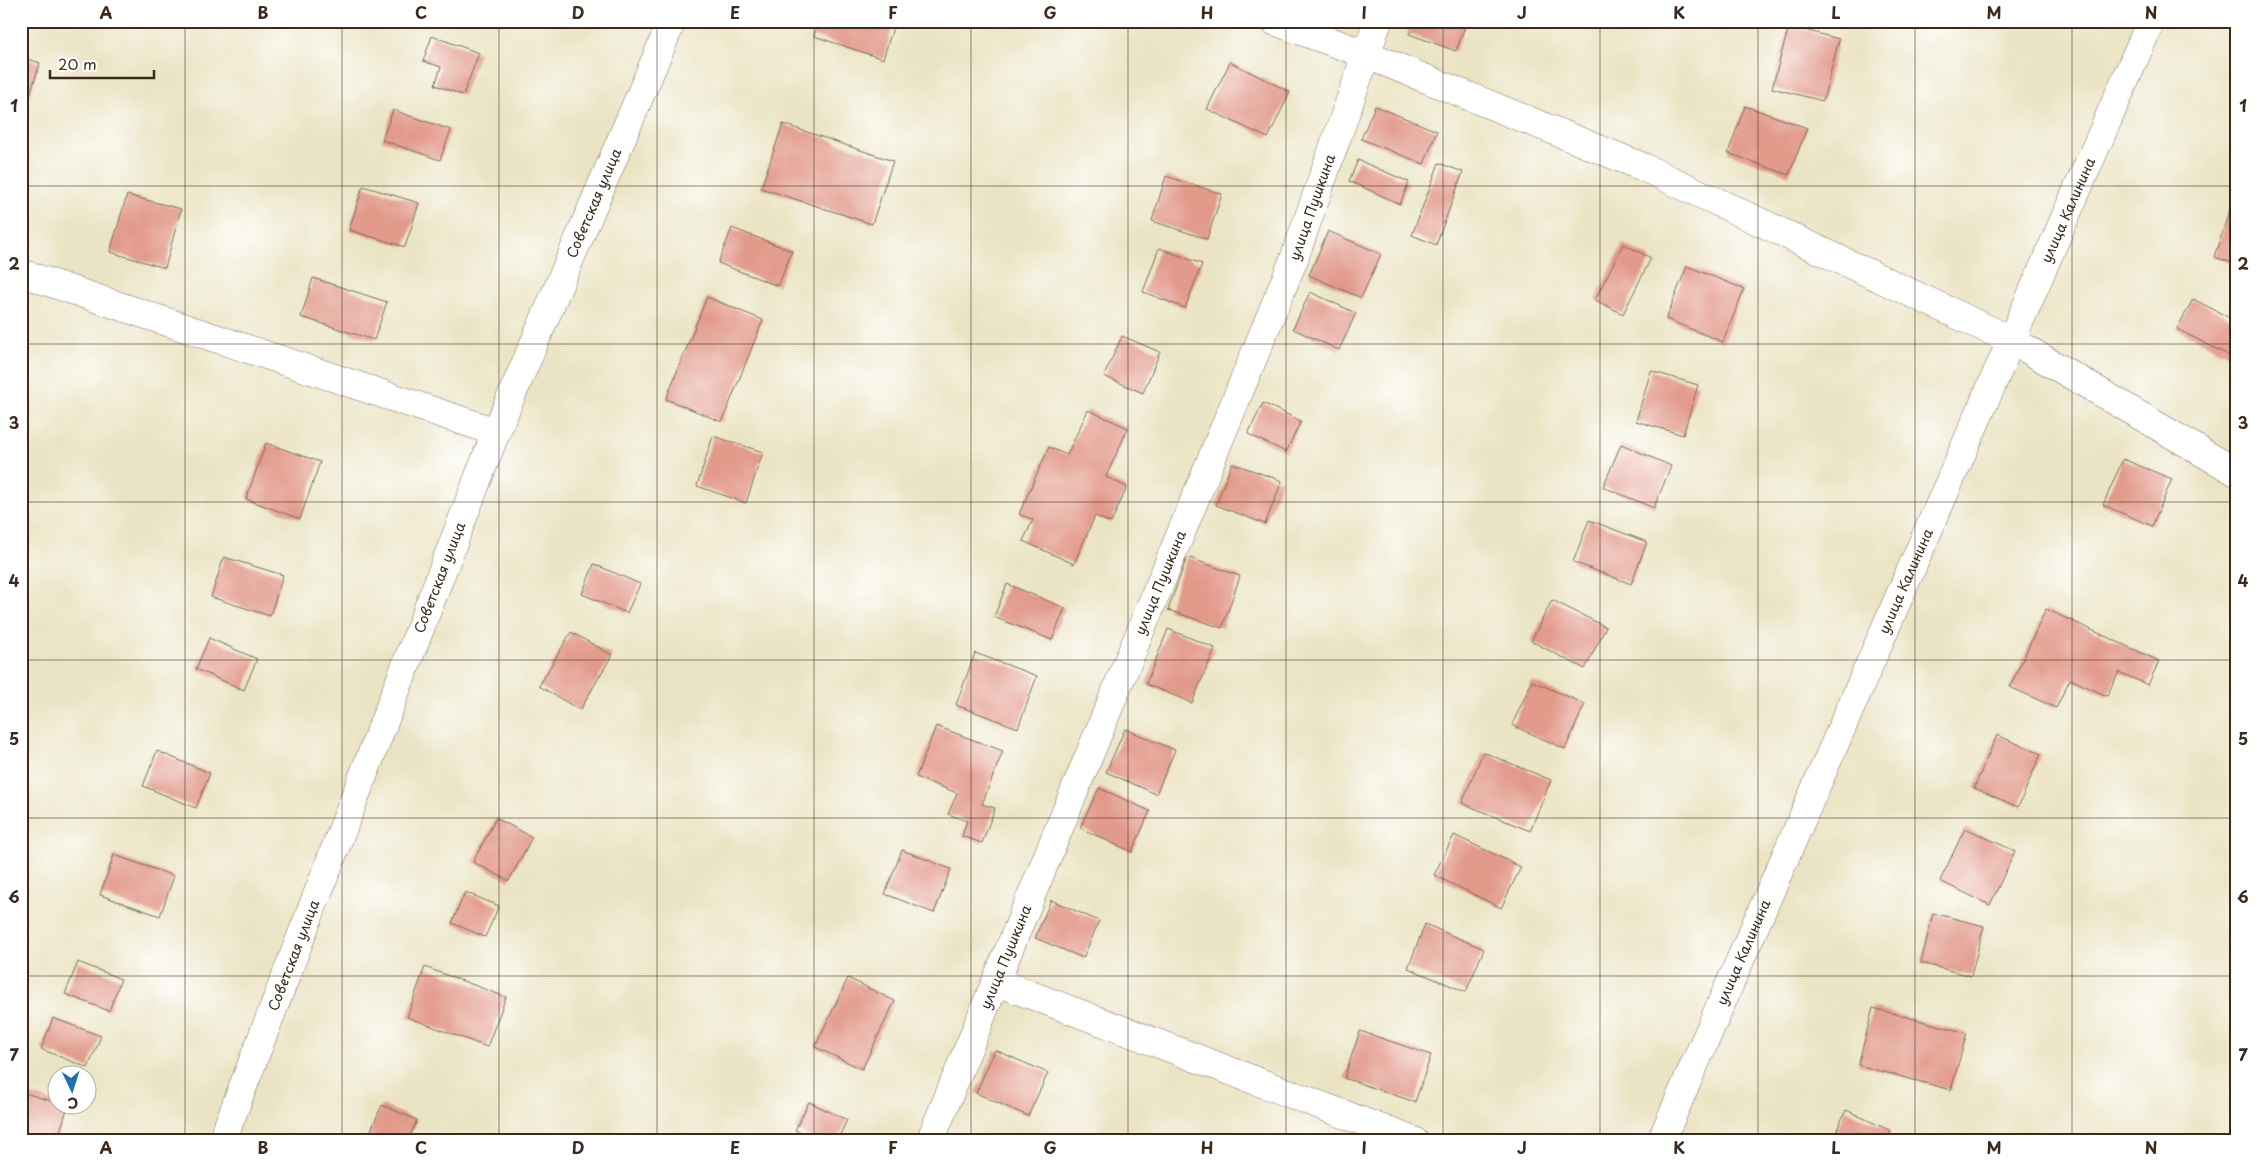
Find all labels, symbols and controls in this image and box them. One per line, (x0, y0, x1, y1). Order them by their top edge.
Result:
text: A (100, 0, 113, 24)
text: B (258, 0, 269, 24)
text: C (415, 0, 427, 24)
text: D (572, 0, 584, 24)
text: E (730, 0, 740, 24)
text: F (888, 0, 898, 24)
text: G (1043, 0, 1057, 24)
text: H (1201, 0, 1213, 24)
text: I (1361, 0, 1367, 24)
text: J (1517, 0, 1527, 24)
text: K (1673, 0, 1685, 24)
text: L (1831, 0, 1841, 24)
text: M (1986, 0, 2002, 24)
text: N (2145, 0, 2157, 24)
scale bar (50, 48, 154, 80)
text: 20 m (58, 52, 97, 75)
text: 1 (10, 93, 18, 117)
text: 1 (2239, 93, 2247, 117)
street label: Советская улица (561, 145, 626, 261)
street label: улица Пушкина (1283, 151, 1340, 263)
street label: улица Калинина (2035, 154, 2100, 266)
text: 2 (8, 251, 20, 275)
text: 2 (2237, 251, 2249, 275)
text: 3 (9, 410, 19, 434)
text: 3 (2238, 410, 2248, 434)
street label: Советская улица (408, 519, 470, 636)
street label: улица Калинина (1873, 525, 1938, 637)
street label: улица Пушкина (1129, 527, 1191, 638)
text: 4 (9, 568, 20, 592)
text: 4 (2238, 568, 2249, 592)
text: 5 (9, 726, 19, 750)
text: 5 (2238, 726, 2248, 750)
text: 6 (8, 884, 20, 908)
text: 6 (2237, 884, 2249, 908)
street label: Советская улица (262, 896, 324, 1014)
street label: улица Калинина (1711, 896, 1776, 1008)
street label: улица Пушкина (975, 901, 1036, 1012)
text: 7 (9, 1042, 19, 1066)
text: 7 (2238, 1042, 2248, 1066)
north arrow (48, 1064, 98, 1114)
text: С (67, 1093, 79, 1114)
text: A (100, 1135, 113, 1159)
text: B (258, 1135, 269, 1159)
text: C (415, 1135, 427, 1159)
text: D (572, 1135, 584, 1159)
text: E (730, 1135, 740, 1159)
text: F (888, 1135, 898, 1159)
text: G (1043, 1135, 1057, 1159)
text: H (1201, 1135, 1213, 1159)
text: I (1361, 1135, 1367, 1159)
text: J (1517, 1135, 1527, 1159)
text: K (1673, 1135, 1685, 1159)
text: L (1831, 1135, 1841, 1159)
text: M (1986, 1135, 2002, 1159)
text: N (2145, 1135, 2157, 1159)

